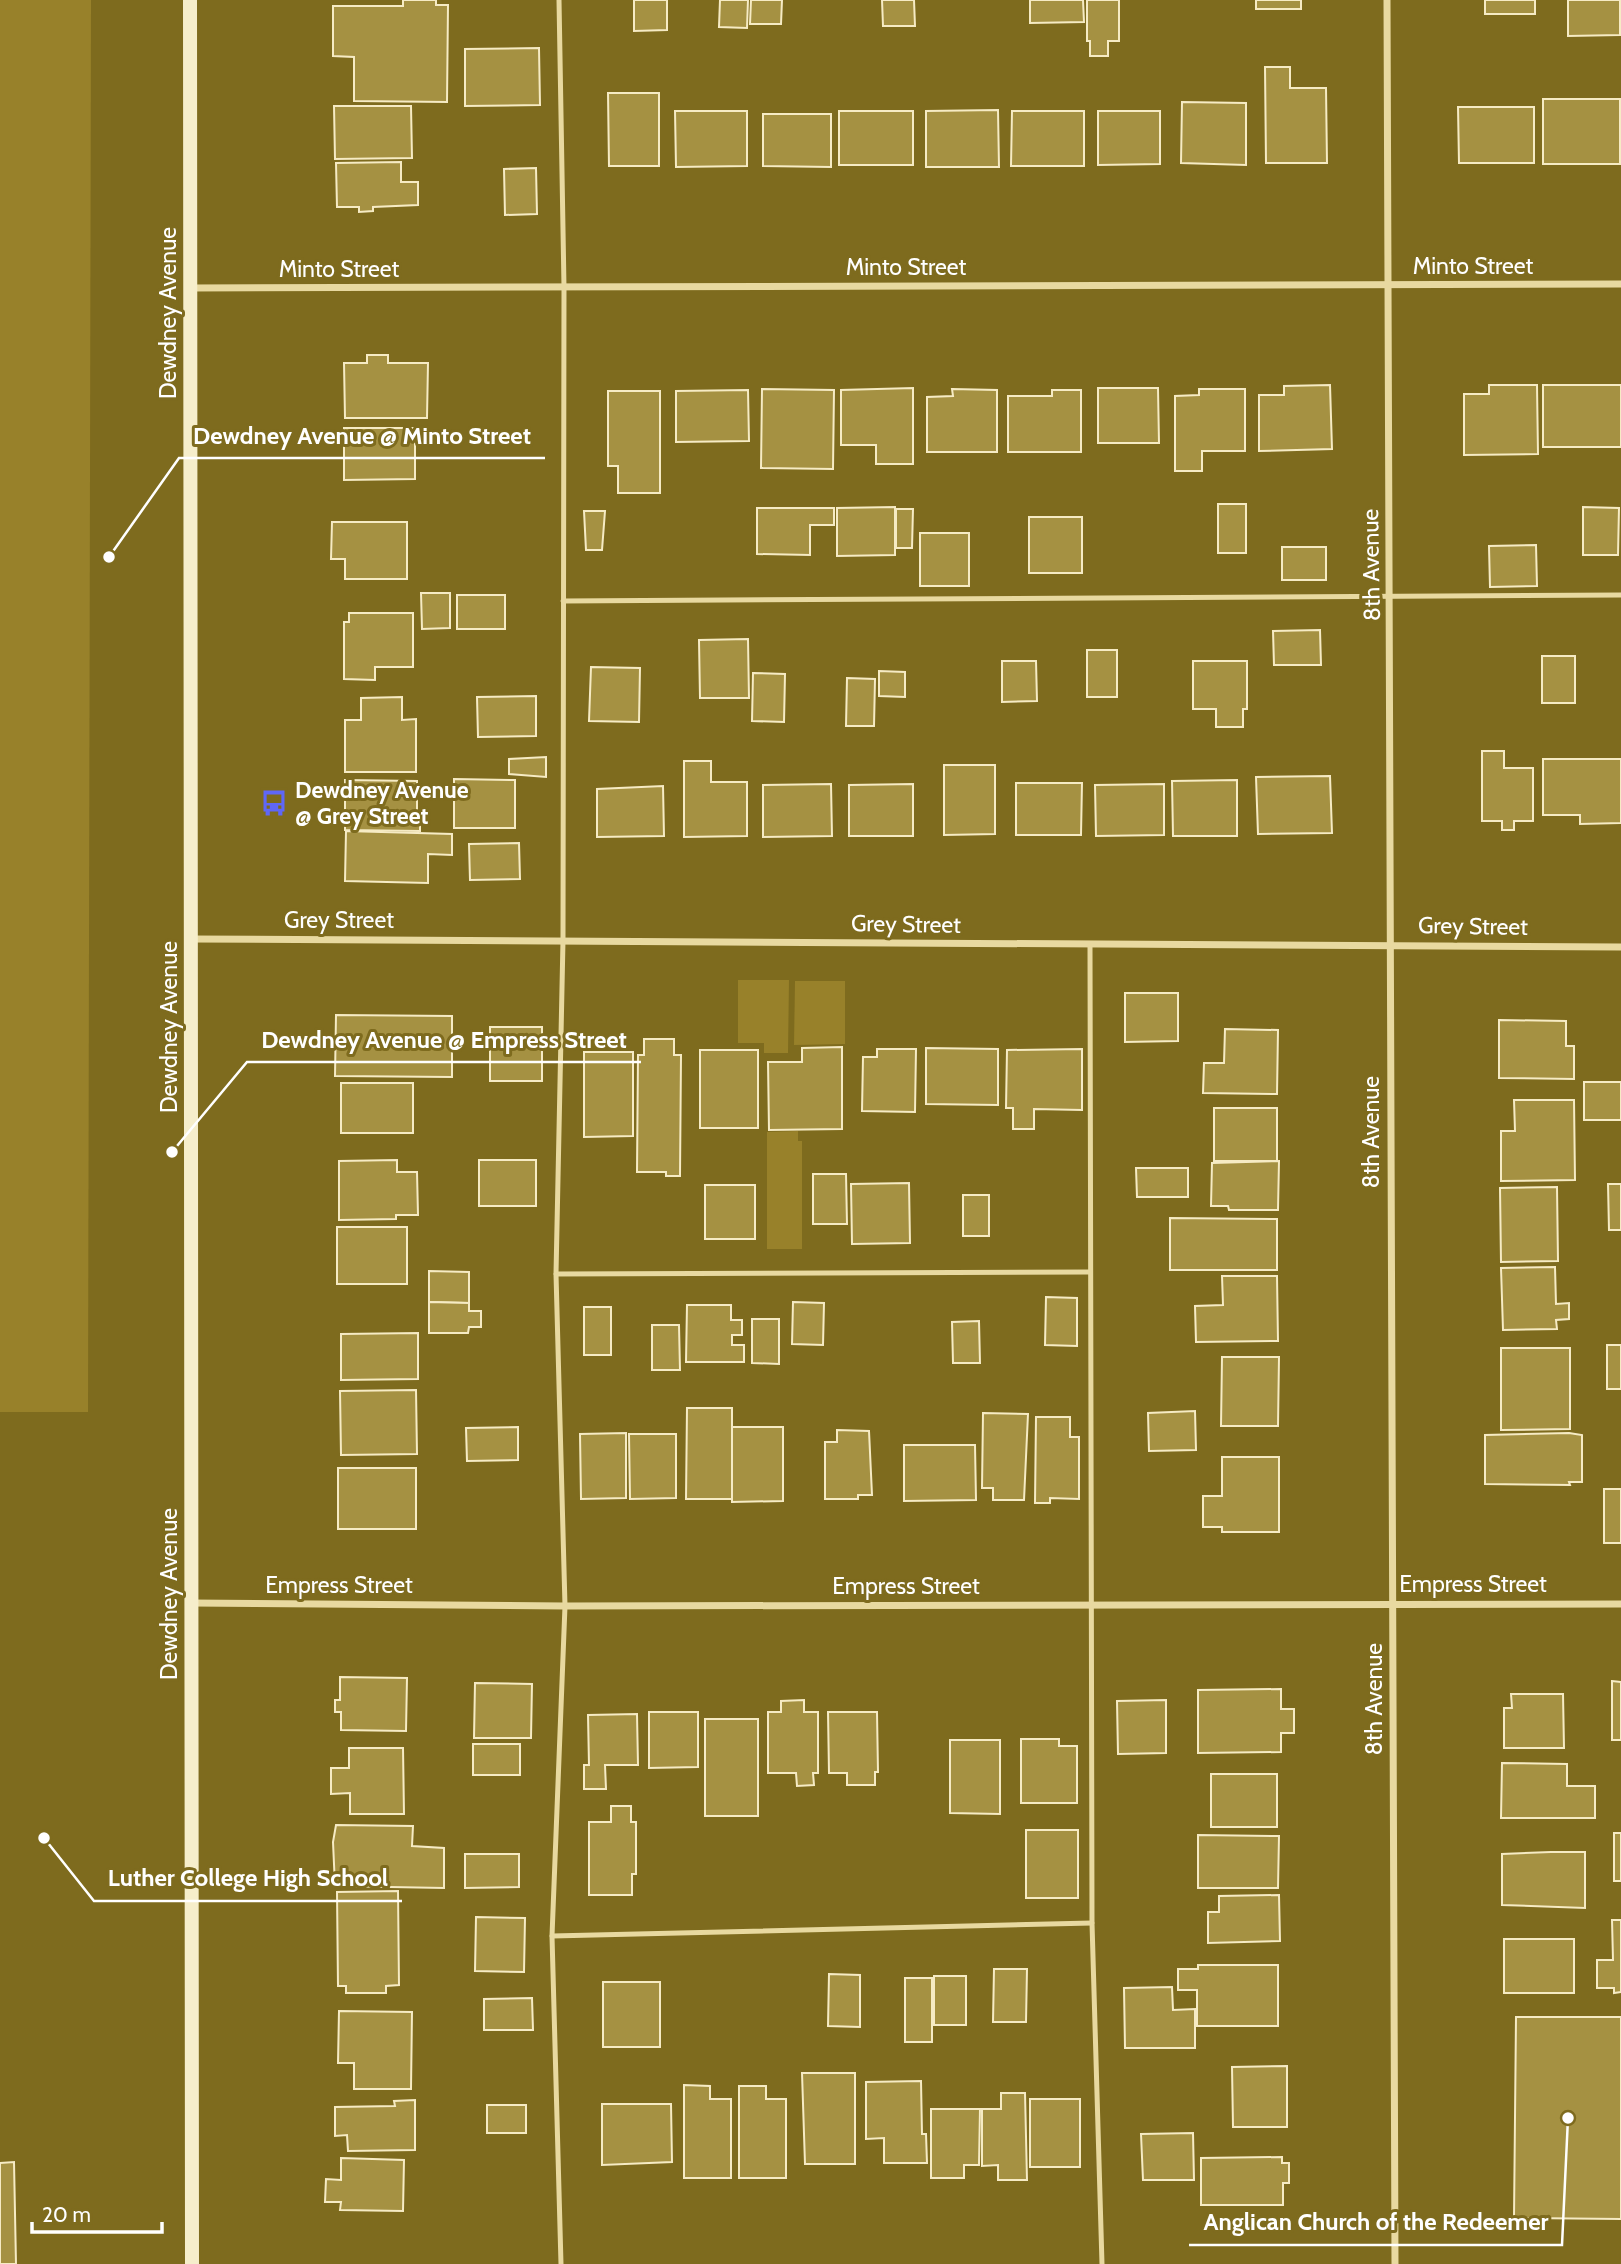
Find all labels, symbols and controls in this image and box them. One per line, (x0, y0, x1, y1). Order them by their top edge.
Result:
street label: Dewdney Avenue (154, 227, 182, 399)
street label: Minto Street (1413, 252, 1534, 280)
street label: Minto Street (846, 253, 967, 281)
street label: Minto Street (279, 255, 400, 283)
callout: Dewdney Avenue @ Minto Street (179, 413, 545, 458)
text: Dewdney Avenue @ Minto Street (193, 421, 531, 450)
street label: 8th Avenue (1356, 508, 1386, 621)
place label: Dewdney Avenue @ Grey Street (295, 776, 469, 830)
bus stop icon: Dewdney Avenue @ Grey Street (259, 788, 289, 818)
street label: Grey Street (284, 906, 394, 934)
street label: Grey Street (851, 909, 961, 939)
street label: Grey Street (1418, 911, 1528, 941)
street label: Dewdney Avenue (155, 941, 183, 1113)
callout: Dewdney Avenue @ Empress Street (247, 1017, 641, 1062)
text: Dewdney Avenue @ Empress Street (261, 1025, 627, 1054)
street label: 8th Avenue (1357, 1076, 1385, 1188)
street label: Dewdney Avenue (155, 1508, 183, 1680)
street label: Empress Street (1399, 1570, 1547, 1598)
street label: Empress Street (265, 1571, 413, 1599)
street label: Empress Street (832, 1572, 980, 1600)
street label: 8th Avenue (1360, 1643, 1388, 1755)
callout: Luther College High School (94, 1856, 402, 1901)
text: Luther College High School (108, 1863, 388, 1892)
scale bar (32, 2190, 161, 2234)
callout: Anglican Church of the Redeemer (1189, 2200, 1562, 2245)
text: 20 m (42, 2202, 91, 2227)
text: Anglican Church of the Redeemer (1204, 2207, 1549, 2236)

